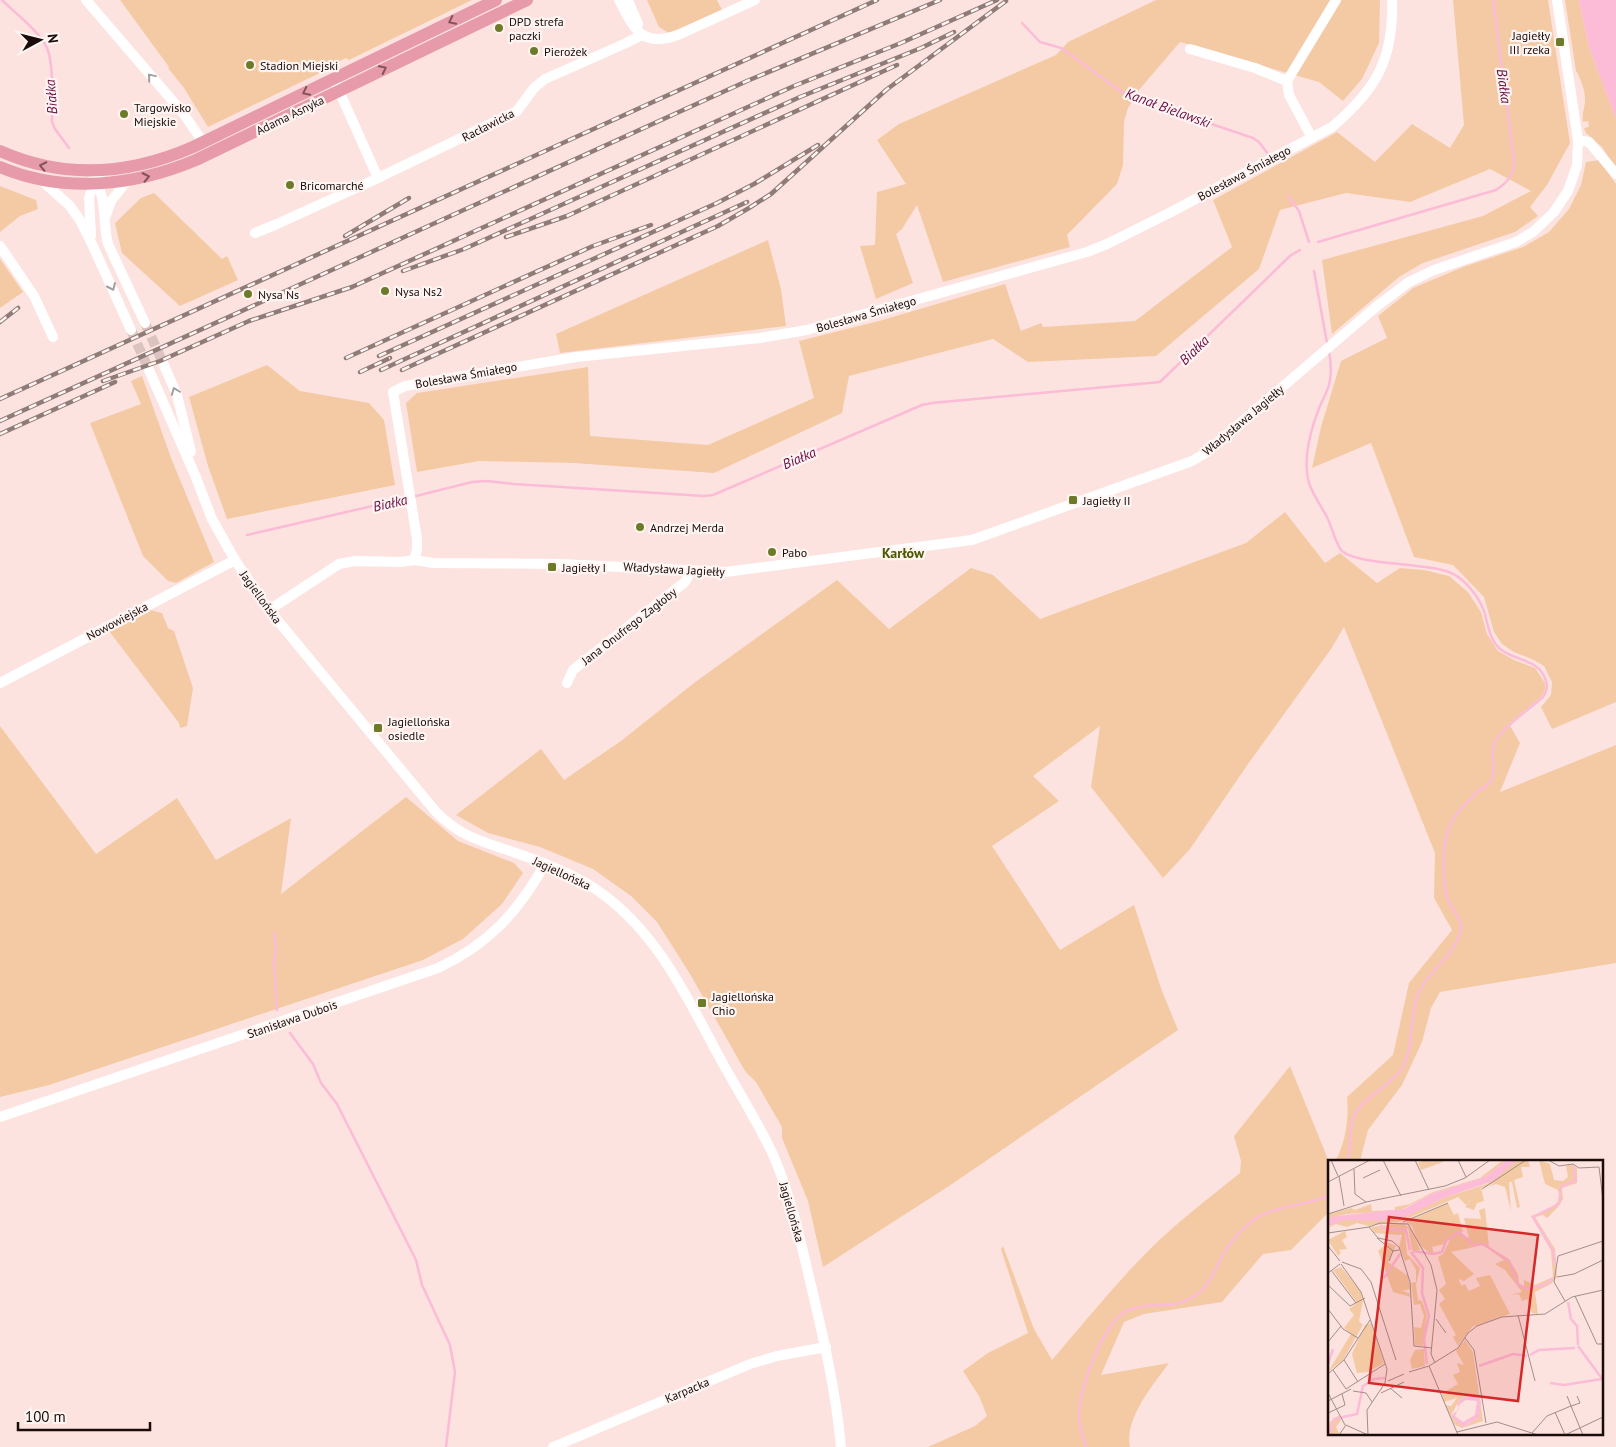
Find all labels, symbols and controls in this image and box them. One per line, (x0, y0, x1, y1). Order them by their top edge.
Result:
place label: DPD strefa paczki (509, 14, 564, 43)
north arrow (15, 15, 65, 65)
one-way arrow (448, 15, 457, 25)
marker: DPD strefa paczki (493, 22, 505, 34)
place label: Jagiełły III rzeka (1509, 28, 1550, 57)
text: N (43, 33, 62, 44)
marker: Jagiełły III rzeka (1554, 36, 1566, 48)
place label: Pierożek (544, 44, 588, 59)
marker: Pierożek (528, 45, 540, 57)
place label: Stadion Miejski (260, 58, 338, 73)
marker: Stadion Miejski (244, 59, 256, 71)
one-way arrow (378, 65, 387, 76)
water label: Białka (1493, 68, 1515, 105)
one-way arrow (147, 73, 156, 82)
water label: Białka (41, 79, 61, 115)
water label: Kanał Bielawski (1123, 84, 1214, 132)
one-way arrow (302, 86, 311, 96)
street label: Adama Asnyka (254, 92, 327, 138)
place label: Targowisko Miejskie (134, 100, 191, 129)
street label: Racławicka (459, 105, 517, 145)
marker: Targowisko Miejskie (118, 108, 130, 120)
street label: Bolesława Śmiałego (1195, 142, 1293, 204)
one-way arrow (38, 161, 47, 172)
one-way arrow (142, 172, 151, 183)
place label: Bricomarché (300, 178, 364, 193)
marker: Bricomarché (284, 179, 296, 191)
one-way arrow (105, 282, 116, 291)
place label: Nysa Ns2 (395, 284, 443, 299)
marker: Nysa Ns2 (379, 285, 391, 297)
place label: Nysa Ns (258, 287, 299, 302)
marker: Nysa Ns (242, 288, 254, 300)
street label: Bolesława Śmiałego (814, 293, 918, 335)
water label: Białka (1175, 331, 1213, 369)
street label: Bolesława Śmiałego (414, 359, 518, 391)
street label: Władysława Jagiełły (1199, 381, 1287, 458)
one-way arrow (171, 387, 181, 396)
water label: Białka (779, 443, 819, 473)
water label: Białka (371, 490, 409, 516)
place label: Jagiełły II (1082, 493, 1131, 508)
marker: Jagiełły II (1067, 494, 1079, 506)
place label: Andrzej Merda (650, 520, 724, 535)
marker: Andrzej Merda (634, 521, 646, 533)
district label: Karłów (882, 544, 925, 562)
place label: Pabo (782, 545, 807, 560)
marker: Pabo (766, 546, 778, 558)
street label: Władysława Jagiełły (623, 559, 726, 579)
place label: Jagiełły I (561, 560, 606, 575)
marker: Jagiełły I (546, 561, 558, 573)
street label: Jagiellońska (236, 567, 285, 627)
street label: Jana Onufrego Zagłoby (578, 584, 680, 668)
street label: Nowowiejska (84, 599, 150, 643)
place label: Jagiellońska osiedle (387, 714, 450, 743)
marker: Jagiellońska osiedle (372, 722, 384, 734)
street label: Jagiellońska (530, 853, 593, 893)
place label: Jagiellońska Chio (711, 989, 774, 1018)
street label: Stanisława Dubois (245, 997, 339, 1041)
marker: Jagiellońska Chio (696, 997, 708, 1009)
inset map (1328, 1160, 1604, 1434)
street label: Jagiellońska (776, 1179, 808, 1244)
street label: Karpacka (663, 1374, 711, 1406)
scale bar (18, 1400, 150, 1432)
text: 100 m (25, 1407, 66, 1426)

